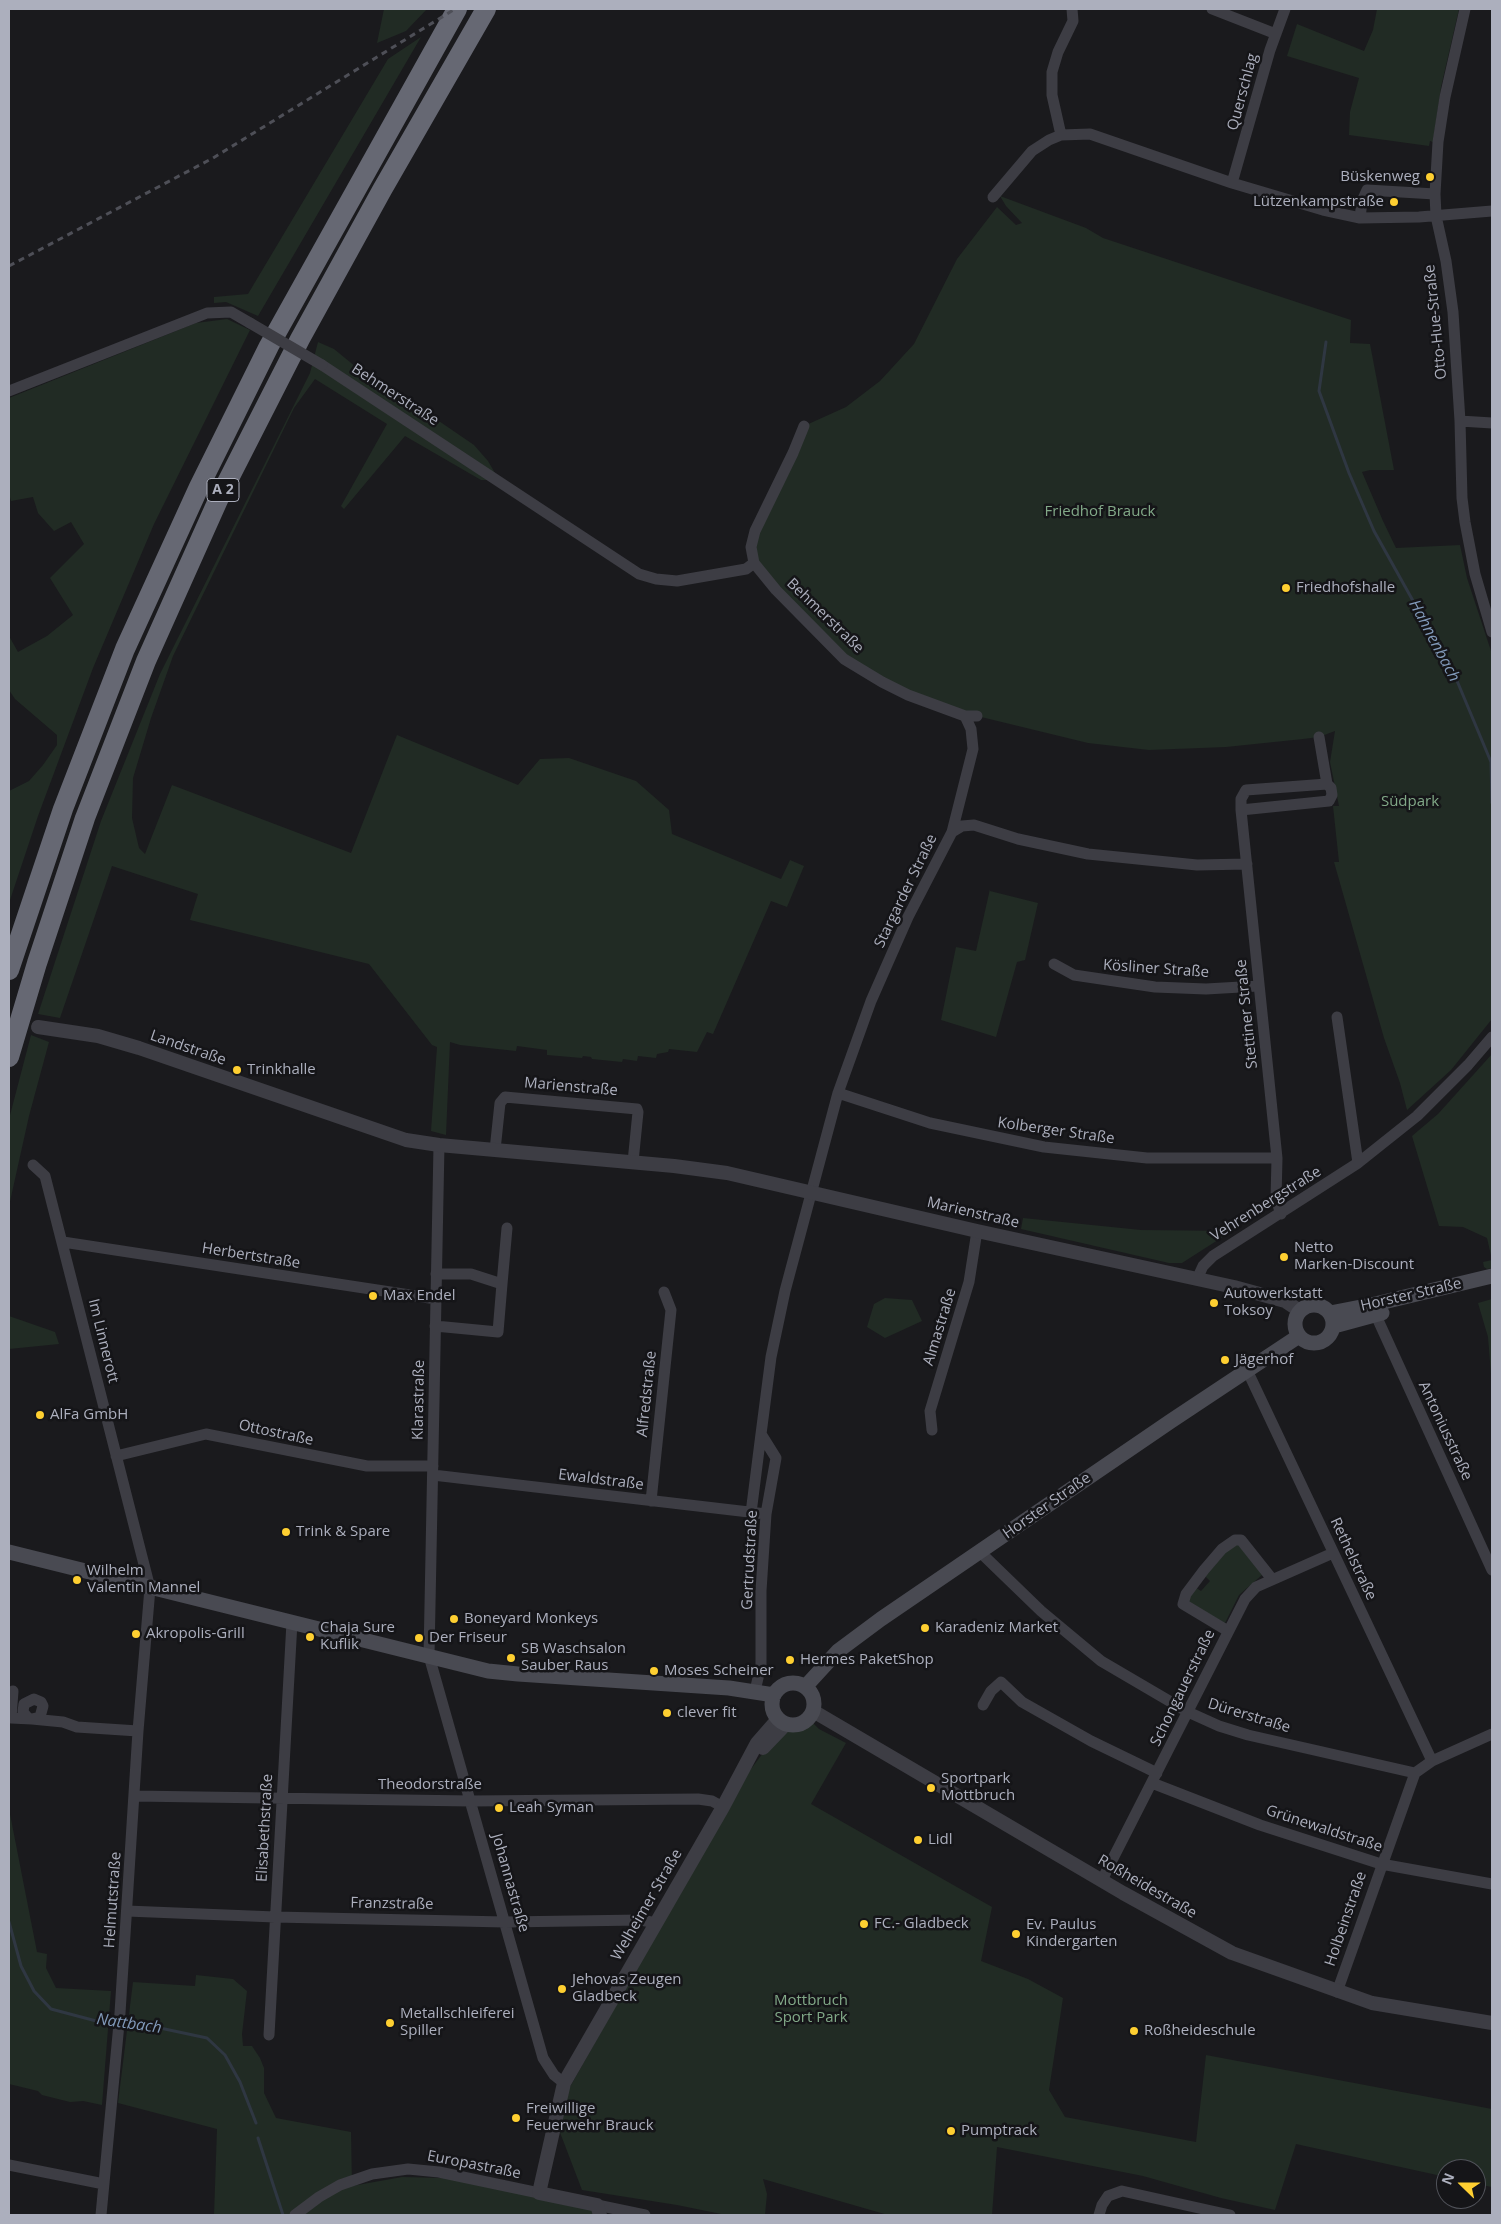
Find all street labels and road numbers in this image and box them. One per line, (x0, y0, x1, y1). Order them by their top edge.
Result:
street label: Querschlag (1224, 51, 1262, 133)
street label: Otto-Hue-Straße (1421, 264, 1451, 380)
street label: Behmerstraße (348, 360, 442, 430)
road number: A 2 (207, 478, 239, 502)
street label: Behmerstraße (783, 575, 867, 657)
street label: Stargarder Straße (871, 831, 941, 951)
street label: Kösliner Straße (1102, 956, 1210, 982)
street label: Stettiner Straße (1232, 958, 1262, 1070)
street label: Landstraße (148, 1027, 228, 1069)
street label: Marienstraße (523, 1074, 619, 1100)
street label: Kolberger Straße (996, 1114, 1116, 1148)
street label: Vehrenbergstraße (1207, 1163, 1325, 1245)
street label: Marienstraße (925, 1194, 1021, 1232)
street label: Herbertstraße (200, 1239, 302, 1273)
street label: Horster Straße (1359, 1275, 1463, 1315)
street label: Almastraße (920, 1286, 960, 1368)
street label: Im Linnerott (84, 1297, 122, 1385)
street label: Alfredstraße (634, 1350, 660, 1438)
street label: Klarastraße (409, 1360, 429, 1440)
street label: Antoniusstraße (1414, 1379, 1476, 1483)
street label: Ottostraße (237, 1416, 315, 1450)
street label: Ewaldstraße (557, 1466, 645, 1494)
street label: Horster Straße (1000, 1469, 1094, 1543)
street label: Gertrudstraße (738, 1510, 762, 1610)
street label: Rethelstraße (1326, 1515, 1380, 1603)
street label: Schongauerstraße (1147, 1627, 1219, 1749)
street label: Dürerstraße (1205, 1695, 1293, 1737)
street label: Elisabethstraße (253, 1773, 277, 1883)
street label: Theodorstraße (378, 1776, 482, 1794)
street label: Grünewaldstraße (1263, 1802, 1385, 1856)
street label: Johannastraße (487, 1831, 533, 1935)
street label: Welheimer Straße (608, 1846, 686, 1964)
street label: Helmutstraße (101, 1851, 125, 1949)
street label: Roßheidestraße (1094, 1851, 1200, 1923)
street label: Holbeinstraße (1321, 1869, 1371, 1969)
street label: Franzstraße (350, 1894, 434, 1914)
street label: Europastraße (426, 2147, 522, 2183)

